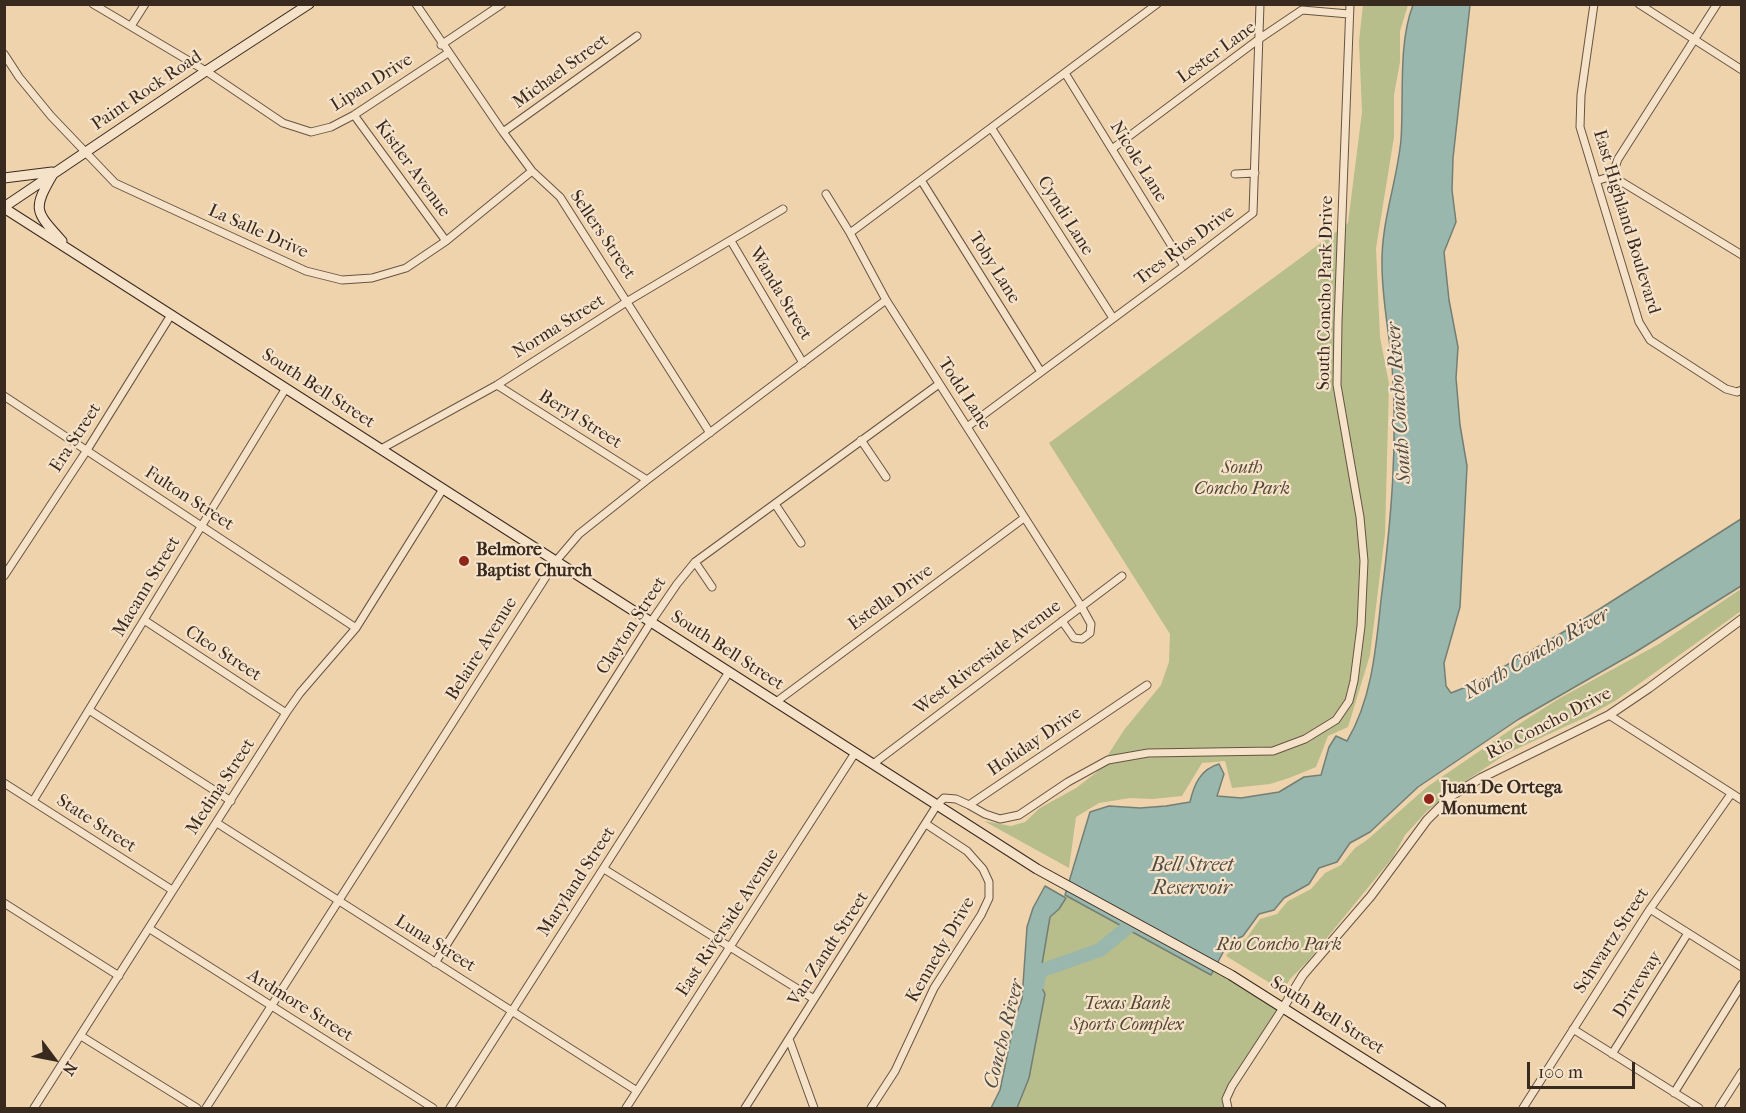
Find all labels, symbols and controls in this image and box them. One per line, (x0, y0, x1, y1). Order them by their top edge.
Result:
street label: Lester Lane (1174, 17, 1260, 89)
street label: Michael Street (509, 30, 613, 114)
street label: Paint Rock Road (88, 46, 206, 136)
street label: Lipan Drive (327, 49, 417, 117)
street label: Kistler Avenue (370, 116, 454, 222)
street label: Nicole Lane (1105, 117, 1171, 207)
street label: East Highland Boulevard (1588, 127, 1664, 317)
street label: Cyndi Lane (1032, 172, 1098, 260)
street label: Sellers Street (564, 186, 640, 284)
street label: South Concho Park Drive (1314, 195, 1338, 391)
street label: La Salle Drive (205, 200, 311, 264)
street label: Tres Rios Drive (1131, 201, 1239, 291)
street label: Toby Lane (964, 228, 1024, 308)
street label: Wanda Street (744, 244, 816, 344)
street label: Norma Street (509, 290, 609, 364)
water label: South Concho River (1382, 321, 1418, 485)
street label: South Bell Street (257, 344, 379, 434)
street label: Todd Lane (933, 354, 995, 434)
street label: Beryl Street (534, 386, 626, 454)
street label: Era Street (46, 399, 106, 477)
park label: South Concho Park (1194, 458, 1290, 500)
street label: Fulton Street (140, 462, 238, 536)
street label: Macann Street (109, 533, 185, 641)
place label: Belmore Baptist Church (476, 540, 592, 582)
marker: Belmore Baptist Church (457, 554, 471, 568)
street label: Estella Drive (845, 560, 937, 636)
street label: Clayton Street (592, 573, 672, 679)
street label: Belaire Avenue (442, 593, 522, 705)
street label: West Riverside Avenue (910, 596, 1066, 720)
water label: North Concho River (1460, 603, 1614, 705)
street label: South Bell Street (666, 606, 788, 696)
street label: Cleo Street (181, 621, 265, 687)
street label: Rio Concho Drive (1483, 683, 1615, 765)
street label: Holiday Drive (984, 703, 1086, 781)
street label: Medina Street (182, 735, 260, 839)
place label: Juan De Ortega Monument (1441, 778, 1562, 820)
street label: State Street (52, 790, 140, 858)
marker: Juan De Ortega Monument (1422, 792, 1436, 806)
street label: Maryland Street (533, 823, 621, 941)
street label: East Riverside Avenue (672, 845, 784, 1001)
water label: Bell Street Reservoir (1151, 854, 1233, 901)
street label: Schwartz Street (1570, 884, 1654, 998)
street label: Van Zandt Street (784, 888, 874, 1010)
street label: Kennedy Drive (902, 893, 980, 1007)
street label: Luna Street (391, 911, 479, 977)
park label: Rio Concho Park (1216, 935, 1342, 957)
street label: Driveway (1609, 948, 1667, 1022)
street label: Ardmore Street (243, 965, 357, 1047)
street label: South Bell Street (1266, 972, 1388, 1060)
water label: Concho River (980, 977, 1030, 1091)
park label: Texas Bank Sports Complex (1070, 994, 1184, 1036)
north arrow (24, 1029, 84, 1089)
scale bar (1530, 1050, 1638, 1088)
text: N (58, 1059, 81, 1079)
text: 100 m (1538, 1062, 1583, 1083)

